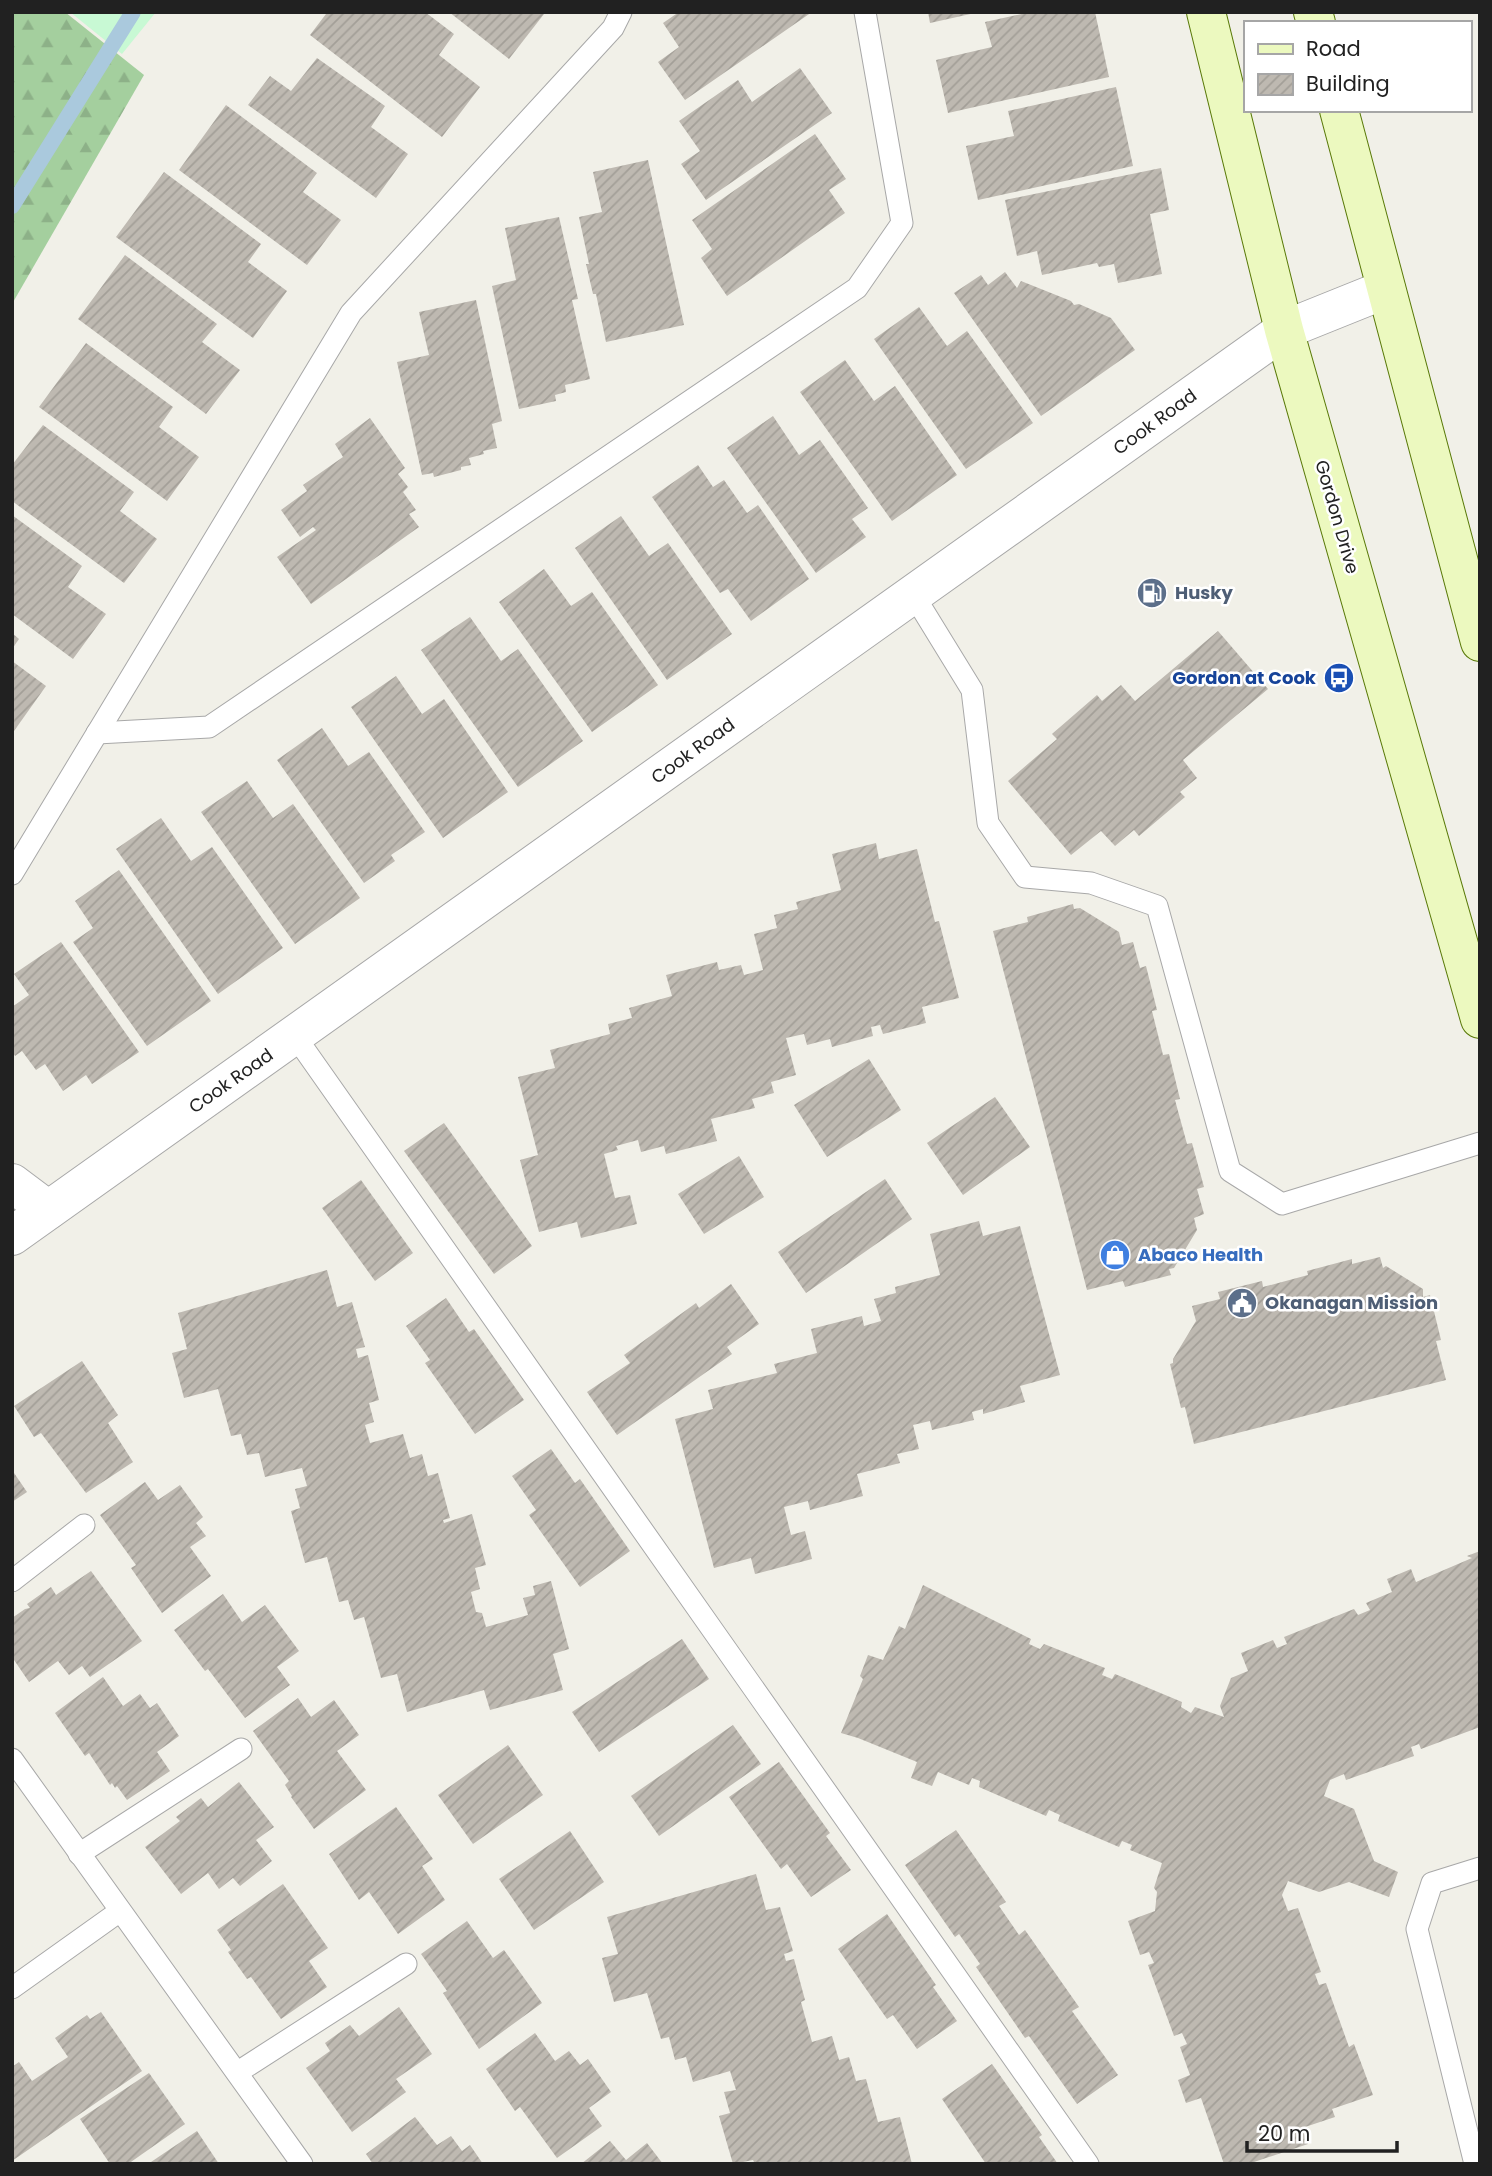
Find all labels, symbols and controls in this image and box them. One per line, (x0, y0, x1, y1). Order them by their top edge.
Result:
legend (1244, 21, 1471, 112)
text: Road (1306, 34, 1361, 63)
text: Building (1306, 69, 1390, 98)
street label: Cook Road (1108, 383, 1202, 460)
street label: Gordon Drive (1309, 457, 1366, 577)
fuel station icon: Husky (1135, 576, 1169, 610)
place label: Husky (1175, 580, 1233, 605)
bus stop icon: Gordon at Cook (1322, 661, 1356, 695)
place label: Gordon at Cook (1172, 665, 1317, 690)
street label: Cook Road (646, 712, 740, 789)
street label: Cook Road (183, 1042, 278, 1119)
shop icon: Abaco Health (1098, 1238, 1132, 1272)
place label: Abaco Health (1138, 1242, 1263, 1267)
public building icon: Okanagan Mission (1225, 1286, 1259, 1320)
place label: Okanagan Mission (1265, 1290, 1438, 1315)
scale bar (1247, 2110, 1398, 2154)
text: 20 m (1258, 2119, 1311, 2148)

